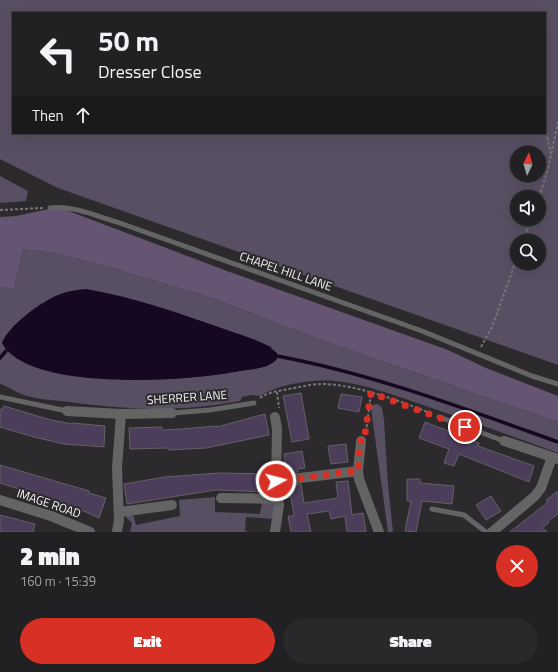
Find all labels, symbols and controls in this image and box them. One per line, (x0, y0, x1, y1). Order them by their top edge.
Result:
text: 50 m (98, 19, 159, 62)
icon: left (32, 28, 84, 80)
text: Dresser Close (98, 58, 202, 85)
text: Then (32, 104, 64, 127)
icon: ahead (72, 104, 94, 126)
north arrow (510, 146, 546, 182)
map controls (510, 146, 546, 270)
button: sound (510, 190, 546, 226)
button: search (510, 234, 546, 270)
street label: CHAPEL HILL LANE (237, 246, 335, 296)
street label: SHERRER LANE (146, 385, 228, 409)
pin (448, 410, 482, 444)
icon: arrive (454, 416, 476, 438)
position arrow (255, 460, 297, 502)
street label: IMAGE ROAD (14, 483, 84, 523)
text: 2 min (20, 538, 80, 574)
button: close (496, 545, 538, 587)
text: 160 m · 15:39 (20, 571, 96, 591)
button: Exit (20, 618, 275, 664)
button: Share (283, 618, 538, 664)

